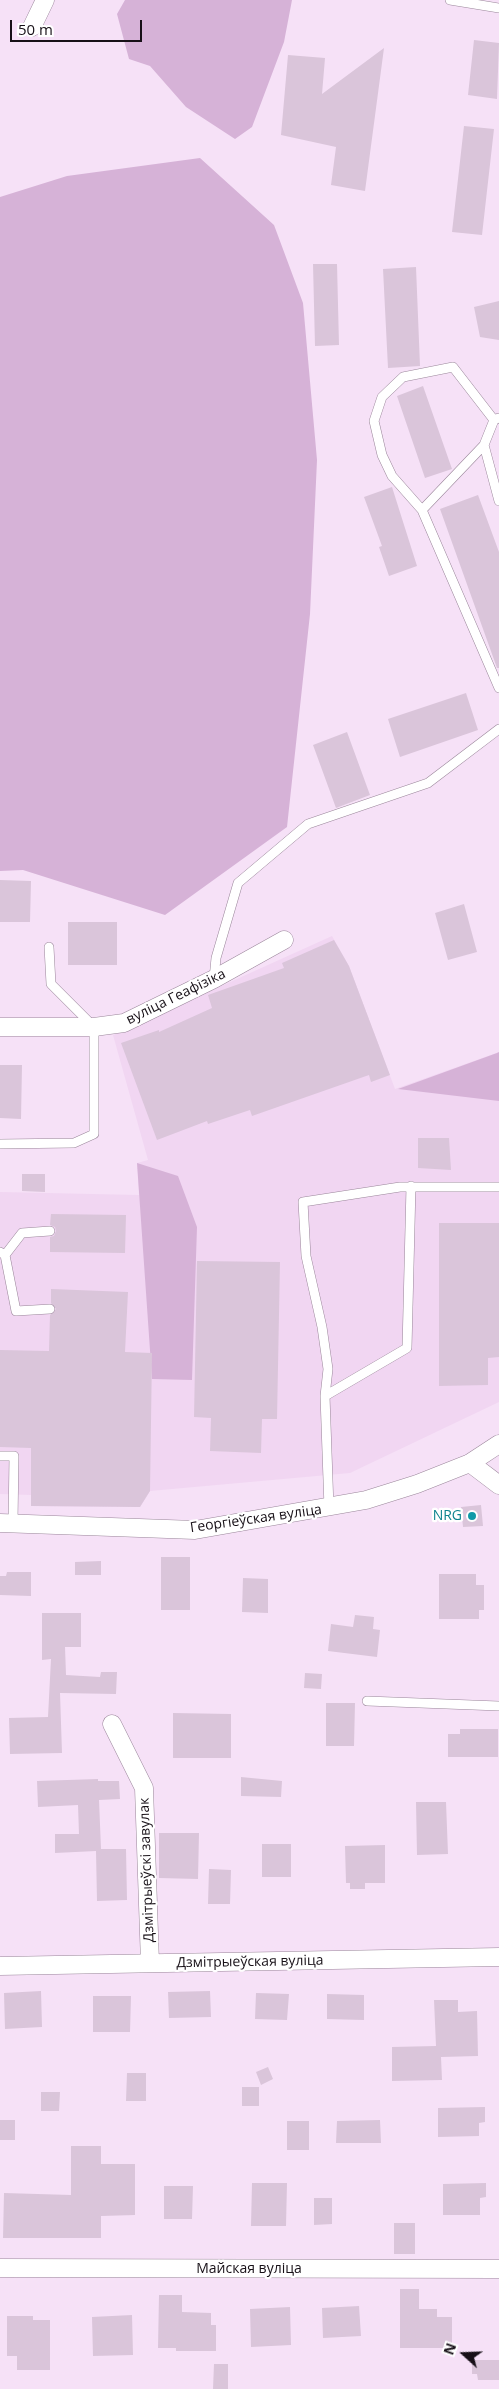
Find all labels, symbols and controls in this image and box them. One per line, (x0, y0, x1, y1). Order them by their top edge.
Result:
scale bar (12, 10, 145, 42)
text: 50 m (18, 19, 53, 39)
street label: вуліца Геафізіка (124, 966, 228, 1028)
street label: Георгіеўская вуліца (189, 1501, 323, 1537)
place label: NRG (433, 1508, 462, 1524)
marker: NRG (466, 1510, 478, 1522)
street label: Дзмітрыеўскі завулак (136, 1797, 158, 1943)
street label: Дзмітрыеўская вуліца (176, 1952, 324, 1972)
street label: Майская вуліца (196, 2261, 302, 2277)
north arrow (439, 2329, 489, 2379)
text: N (439, 2340, 460, 2357)

